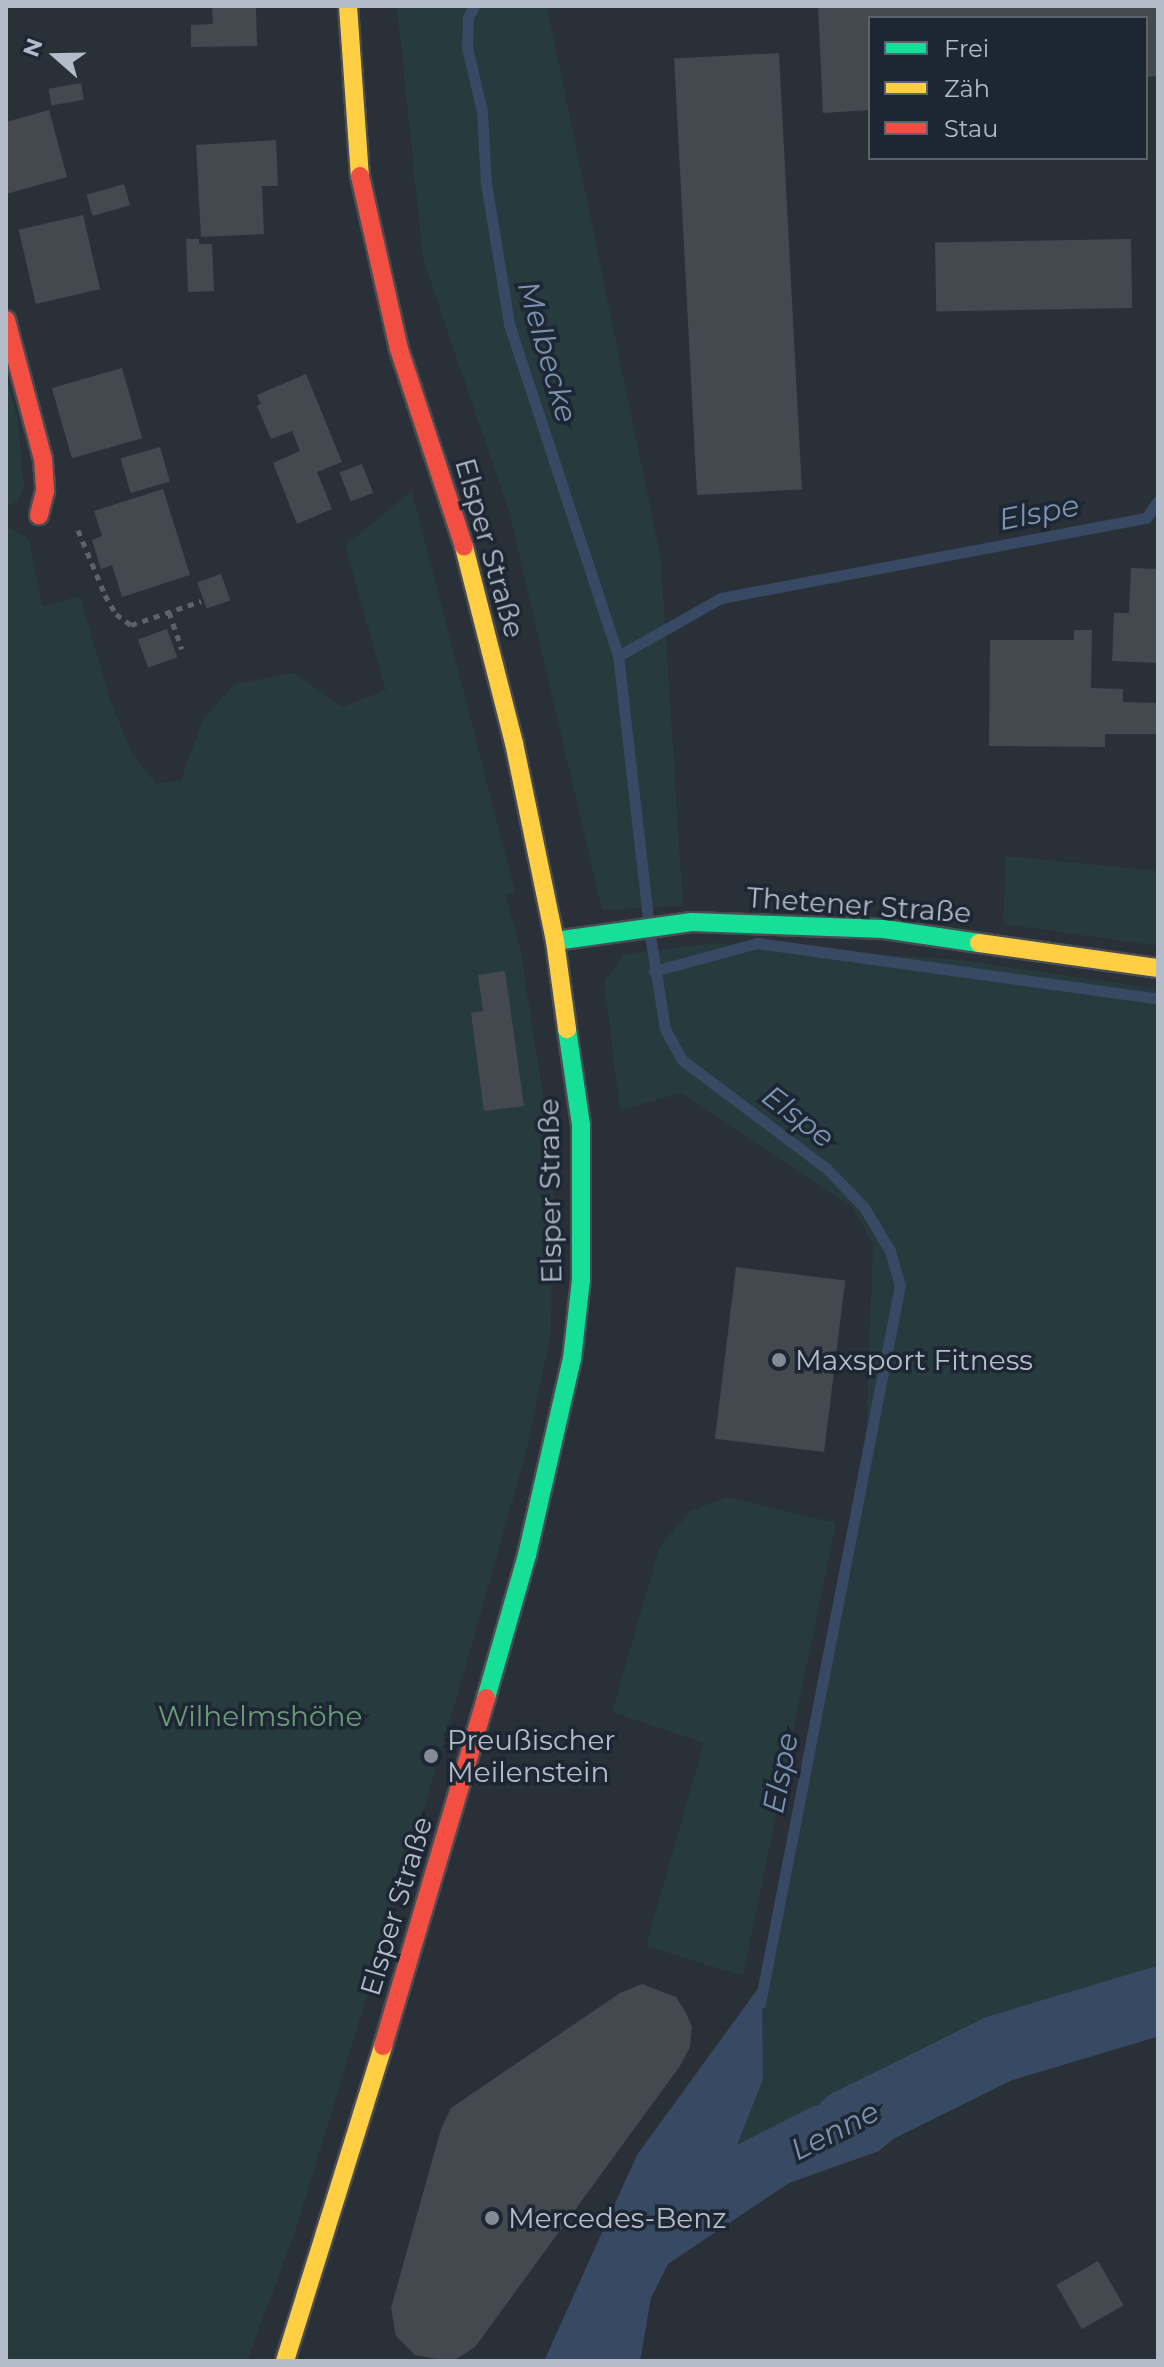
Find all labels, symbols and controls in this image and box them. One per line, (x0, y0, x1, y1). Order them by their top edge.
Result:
north arrow (16, 16, 96, 96)
legend (868, 16, 1148, 160)
text: Frei (944, 34, 989, 63)
text: N (17, 35, 49, 61)
text: Zäh (944, 74, 990, 103)
text: Stau (944, 114, 998, 143)
water label: Melbecke (510, 277, 584, 427)
street label: Elsper Straße (448, 454, 532, 642)
water label: Elspe (996, 488, 1082, 538)
street label: Thetener Straße (746, 880, 972, 930)
water label: Elspe (755, 1078, 841, 1156)
street label: Elsper Straße (532, 1098, 568, 1284)
place label: Maxsport Fitness (795, 1343, 1033, 1377)
marker: Maxsport Fitness (770, 1351, 788, 1369)
park label: Wilhelmshöhe (158, 1699, 362, 1733)
place label: Preußischer Meilenstein (447, 1723, 616, 1789)
water label: Elspe (756, 1730, 806, 1816)
marker: Preußischer Meilenstein (422, 1747, 440, 1765)
street label: Elsper Straße (353, 1813, 439, 1999)
water label: Lenne (785, 2094, 885, 2168)
place label: Mercedes-Benz (508, 2201, 726, 2235)
marker: Mercedes-Benz (483, 2209, 501, 2227)

